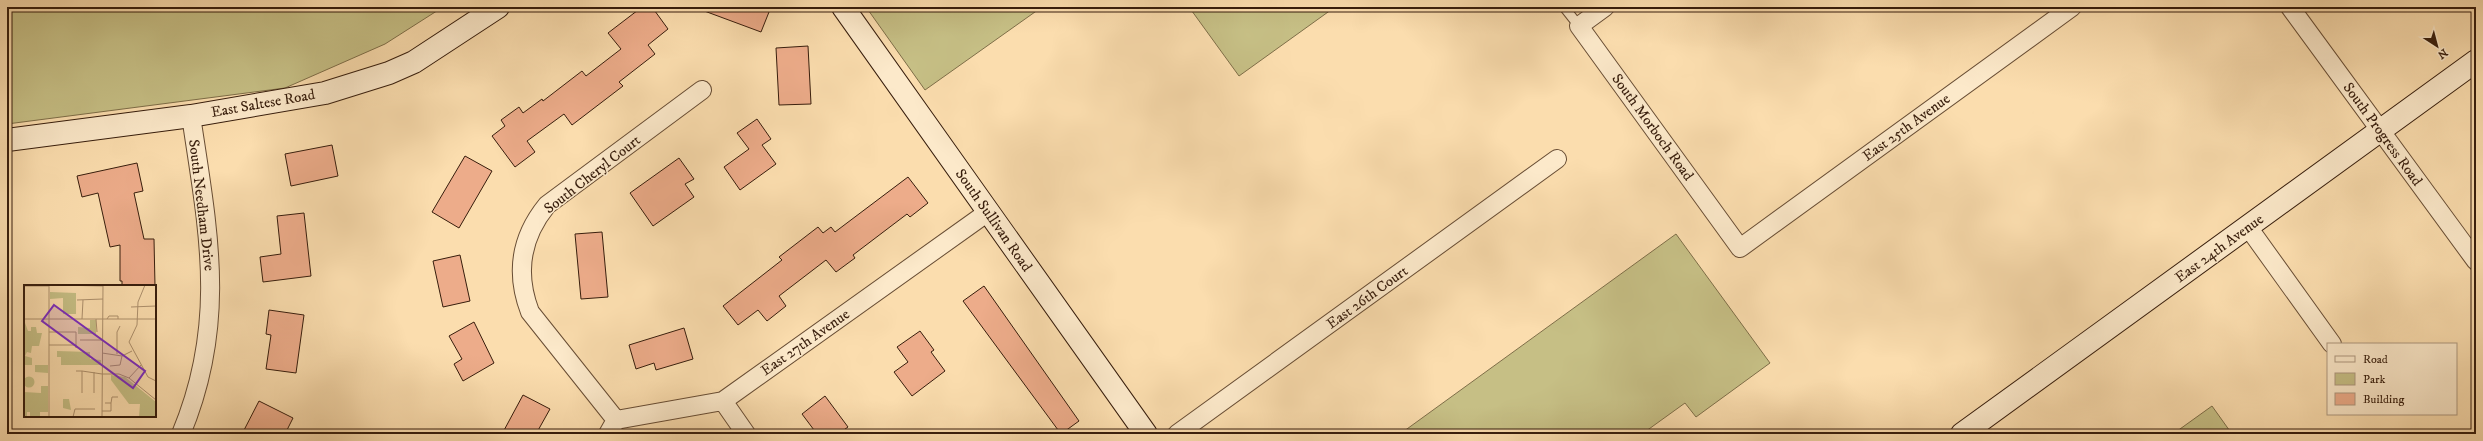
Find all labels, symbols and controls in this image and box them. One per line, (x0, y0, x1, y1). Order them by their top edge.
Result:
north arrow (2417, 26, 2457, 66)
text: N (2435, 45, 2450, 62)
street label: South Morboch Road (1607, 70, 1698, 185)
street label: South Progress Road (2339, 79, 2427, 190)
street label: East Saltese Road (210, 85, 317, 122)
street label: East 25th Avenue (1859, 89, 1954, 166)
street label: South Cheryl Court (540, 131, 645, 218)
street label: South Needham Drive (184, 138, 219, 272)
street label: South Sullivan Road (951, 165, 1036, 276)
street label: East 24th Avenue (2171, 210, 2267, 287)
street label: East 26th Court (1323, 261, 1412, 333)
inset map (24, 285, 156, 417)
street label: East 27th Avenue (757, 305, 853, 380)
legend (2327, 343, 2457, 415)
text: Road (2363, 352, 2388, 367)
text: Park (2363, 372, 2385, 387)
text: Building (2363, 392, 2404, 407)

